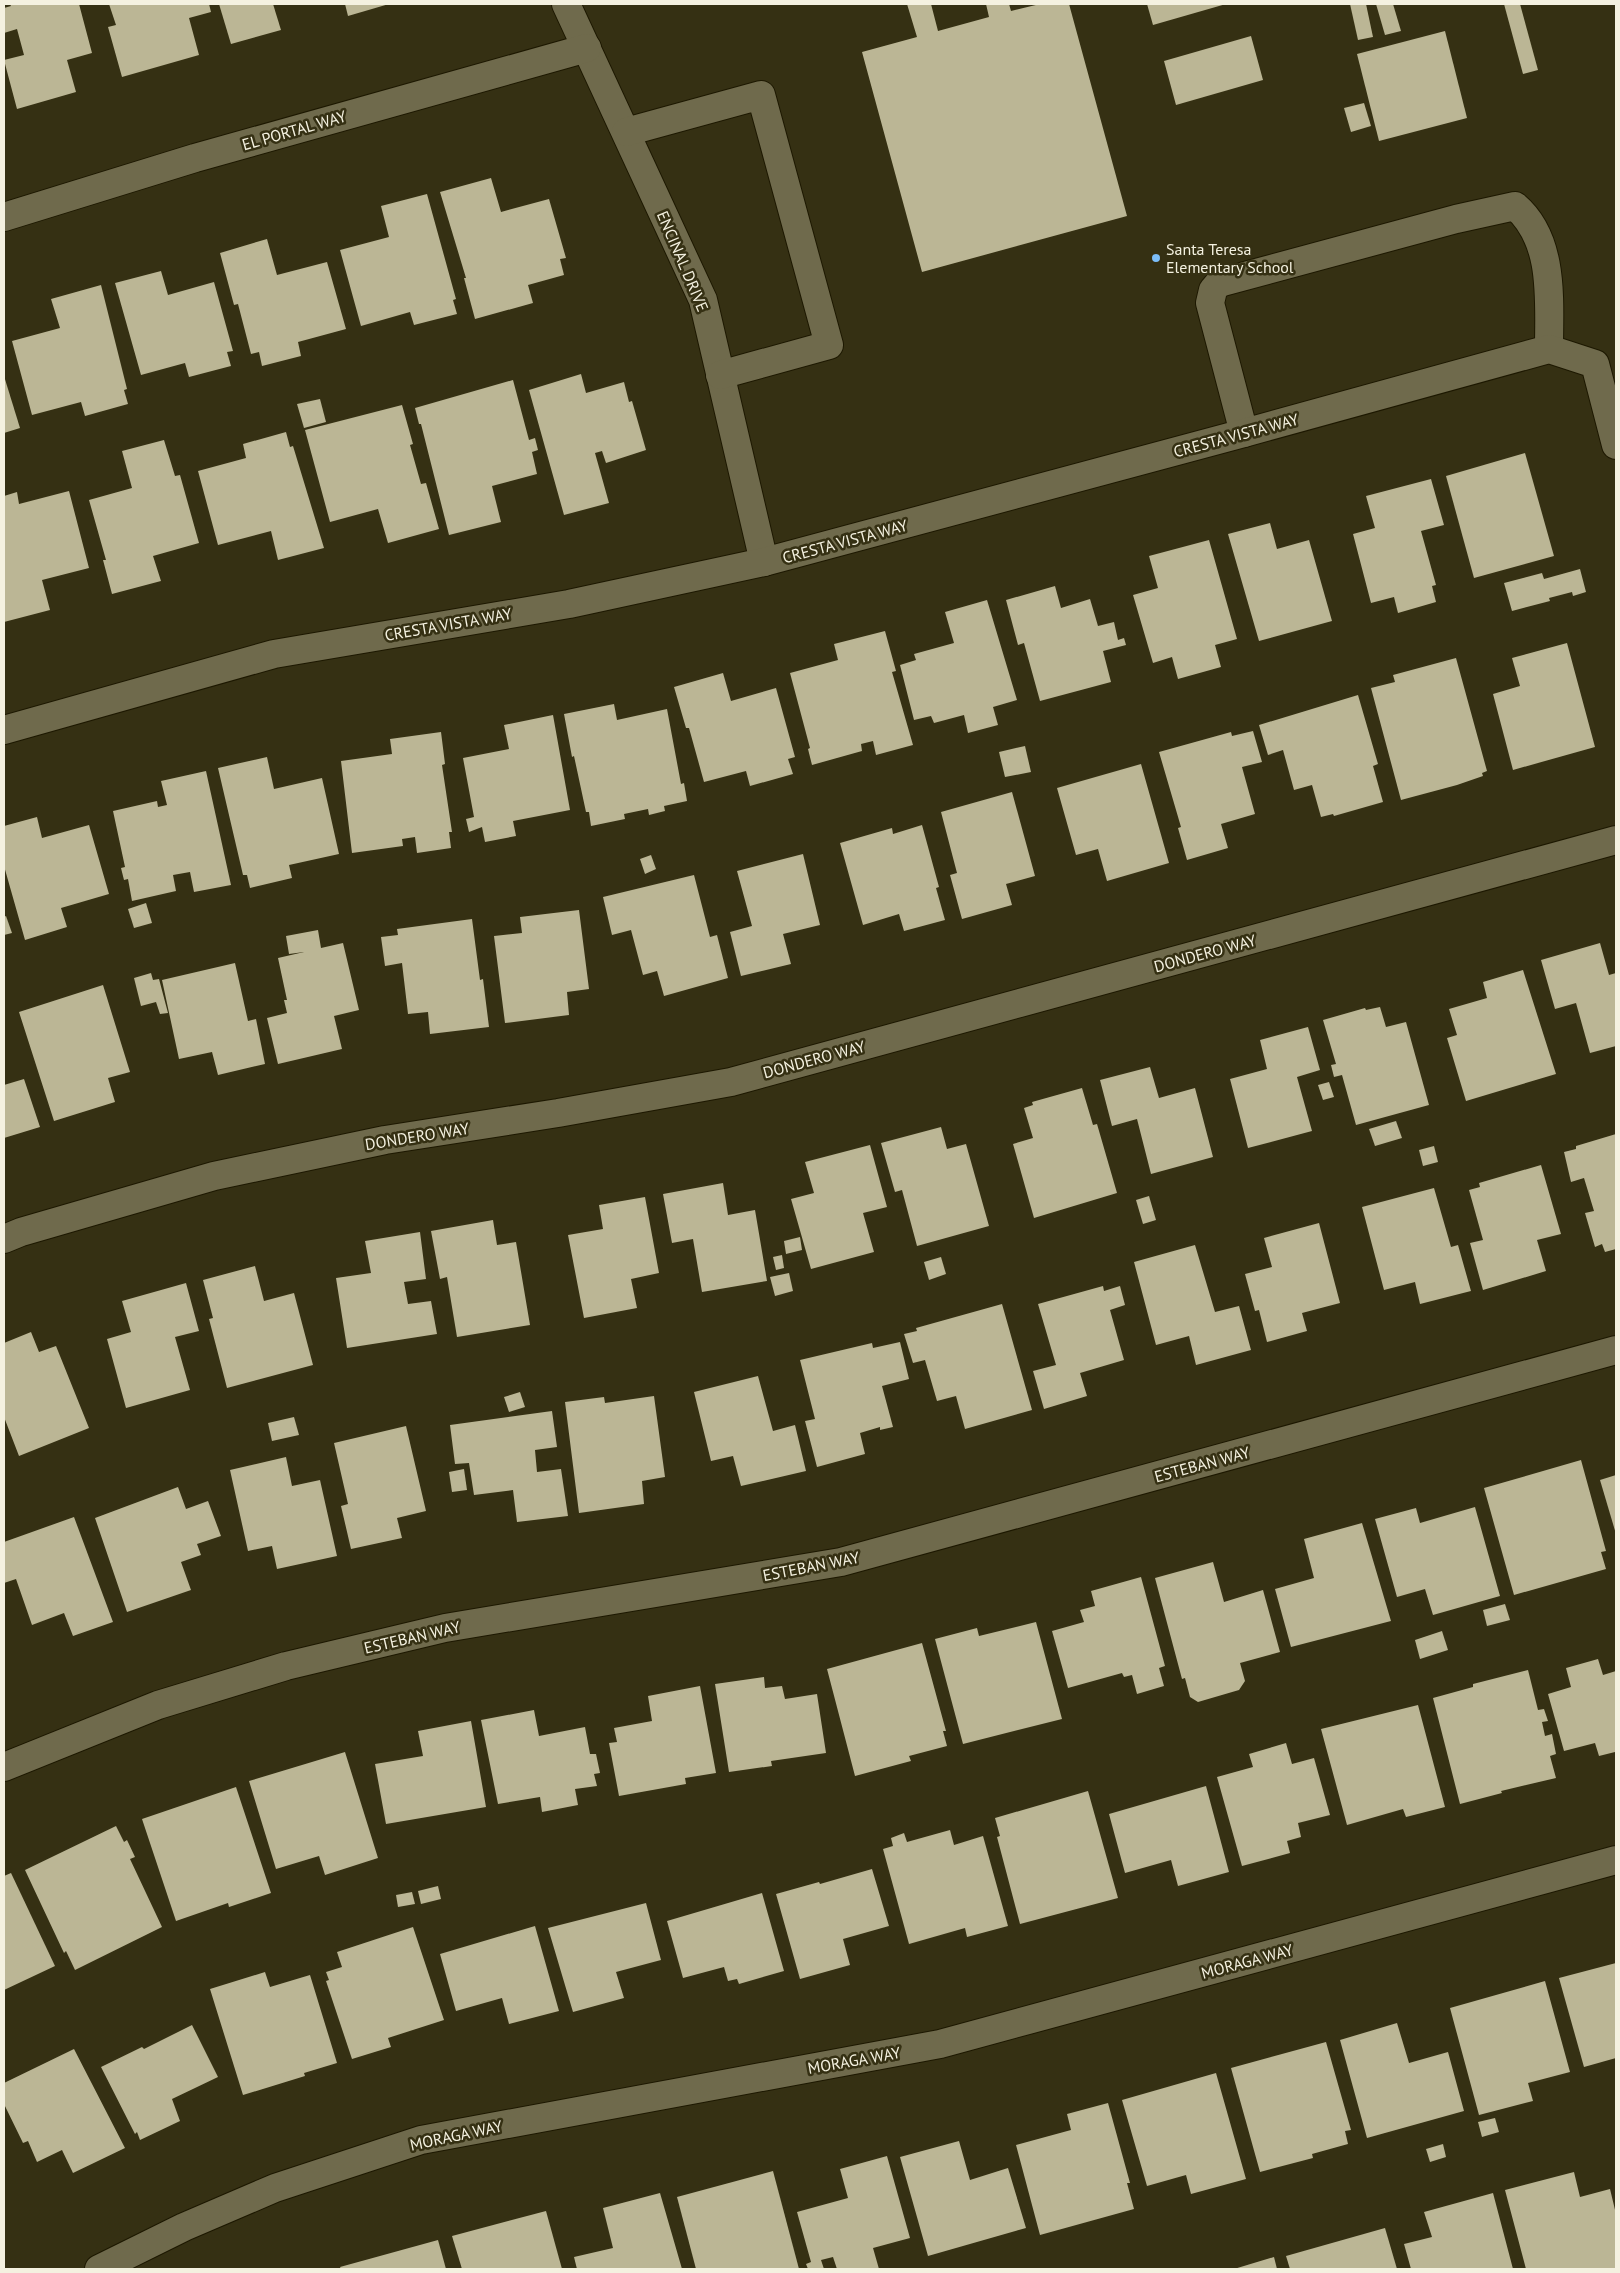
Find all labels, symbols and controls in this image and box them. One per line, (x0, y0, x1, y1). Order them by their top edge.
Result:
street label: EL PORTAL WAY (240, 106, 348, 154)
street label: ENCINAL DRIVE (653, 208, 713, 314)
place label: Santa Teresa Elementary School (1166, 239, 1294, 277)
marker: Santa Teresa Elementary School (1150, 252, 1162, 264)
street label: CRESTA VISTA WAY (1171, 409, 1301, 461)
street label: CRESTA VISTA WAY (780, 515, 910, 567)
street label: CRESTA VISTA WAY (383, 603, 513, 645)
street label: DONDERO WAY (1152, 930, 1258, 976)
street label: DONDERO WAY (761, 1036, 867, 1082)
street label: DONDERO WAY (364, 1118, 470, 1154)
street label: ESTEBAN WAY (1152, 1442, 1252, 1486)
street label: ESTEBAN WAY (761, 1547, 861, 1585)
street label: ESTEBAN WAY (362, 1616, 462, 1658)
street label: MORAGA WAY (1199, 1939, 1295, 1983)
street label: MORAGA WAY (806, 2042, 902, 2078)
street label: MORAGA WAY (408, 2115, 504, 2155)

